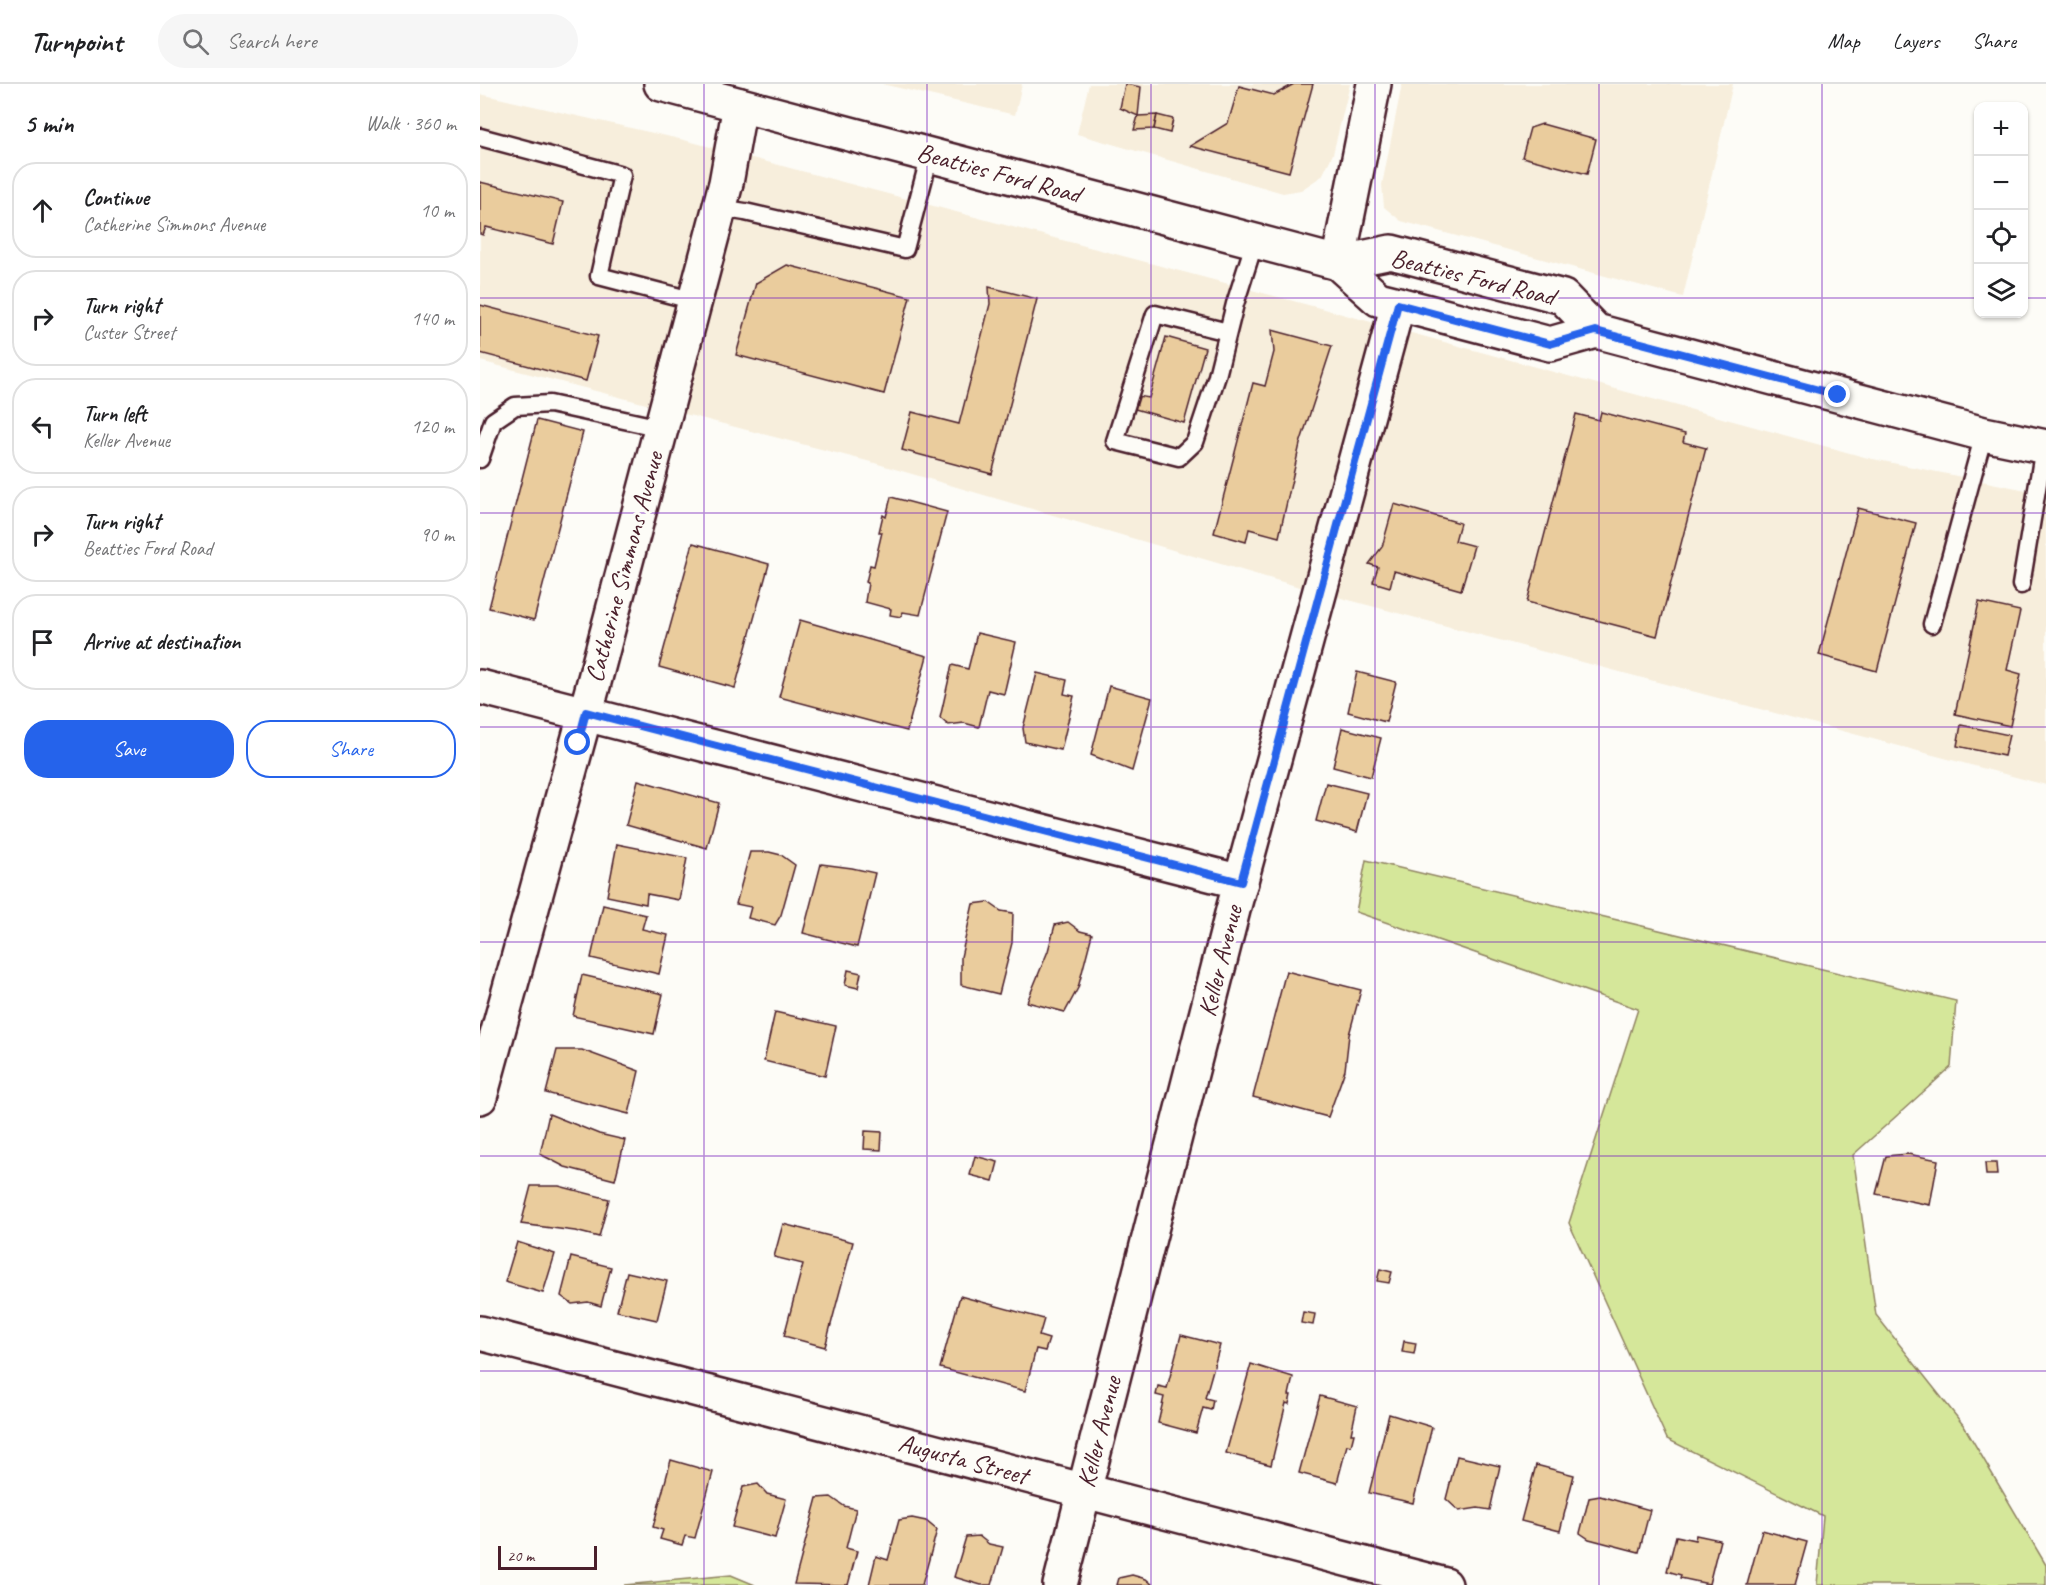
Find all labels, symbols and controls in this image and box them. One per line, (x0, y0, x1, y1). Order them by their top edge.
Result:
search box (158, 14, 578, 68)
text: Turnpoint (30, 24, 122, 59)
icon: search (179, 25, 212, 58)
text: Search here (227, 27, 317, 55)
text: Map (1827, 28, 1860, 54)
text: Layers (1893, 28, 1939, 54)
text: Share (1972, 28, 2016, 54)
map controls (1974, 102, 2028, 318)
button: + (1974, 102, 2028, 156)
text: 5 min (24, 107, 73, 140)
text: Walk · 360 m (366, 111, 456, 136)
street label: Beatties Ford Road (914, 135, 1088, 212)
button: − (1974, 156, 2028, 210)
text: Continue (83, 184, 149, 212)
icon: ahead (26, 194, 59, 227)
text: 10 m (420, 198, 454, 223)
button: locate (1974, 210, 2028, 264)
text: Catherine Simmons Avenue (83, 212, 265, 237)
street label: Beatties Ford Road (1387, 241, 1562, 314)
button: layers (1974, 264, 2028, 318)
text: Turn right (83, 292, 160, 320)
icon: right (26, 302, 59, 335)
text: 140 m (411, 306, 454, 331)
text: Custer Street (83, 320, 175, 345)
route end (1824, 381, 1850, 407)
text: Turn left (83, 400, 147, 428)
icon: left (26, 410, 59, 443)
text: 120 m (411, 414, 454, 439)
text: Keller Avenue (83, 428, 170, 453)
street label: Catherine Simmons Avenue (577, 447, 671, 686)
text: Turn right (83, 508, 160, 536)
icon: right (26, 518, 59, 551)
text: 90 m (420, 522, 454, 547)
text: Beatties Ford Road (83, 536, 212, 561)
icon: arrive (26, 626, 59, 659)
text: Arrive at destination (83, 628, 240, 656)
button: Save (24, 720, 234, 778)
button: Share (246, 720, 456, 778)
route start (564, 729, 590, 755)
street label: Keller Avenue (1190, 901, 1250, 1020)
street label: Keller Avenue (1069, 1372, 1129, 1491)
street label: Augusta Street (895, 1426, 1034, 1493)
scale bar (498, 1543, 597, 1570)
text: 20 m (507, 1546, 534, 1566)

